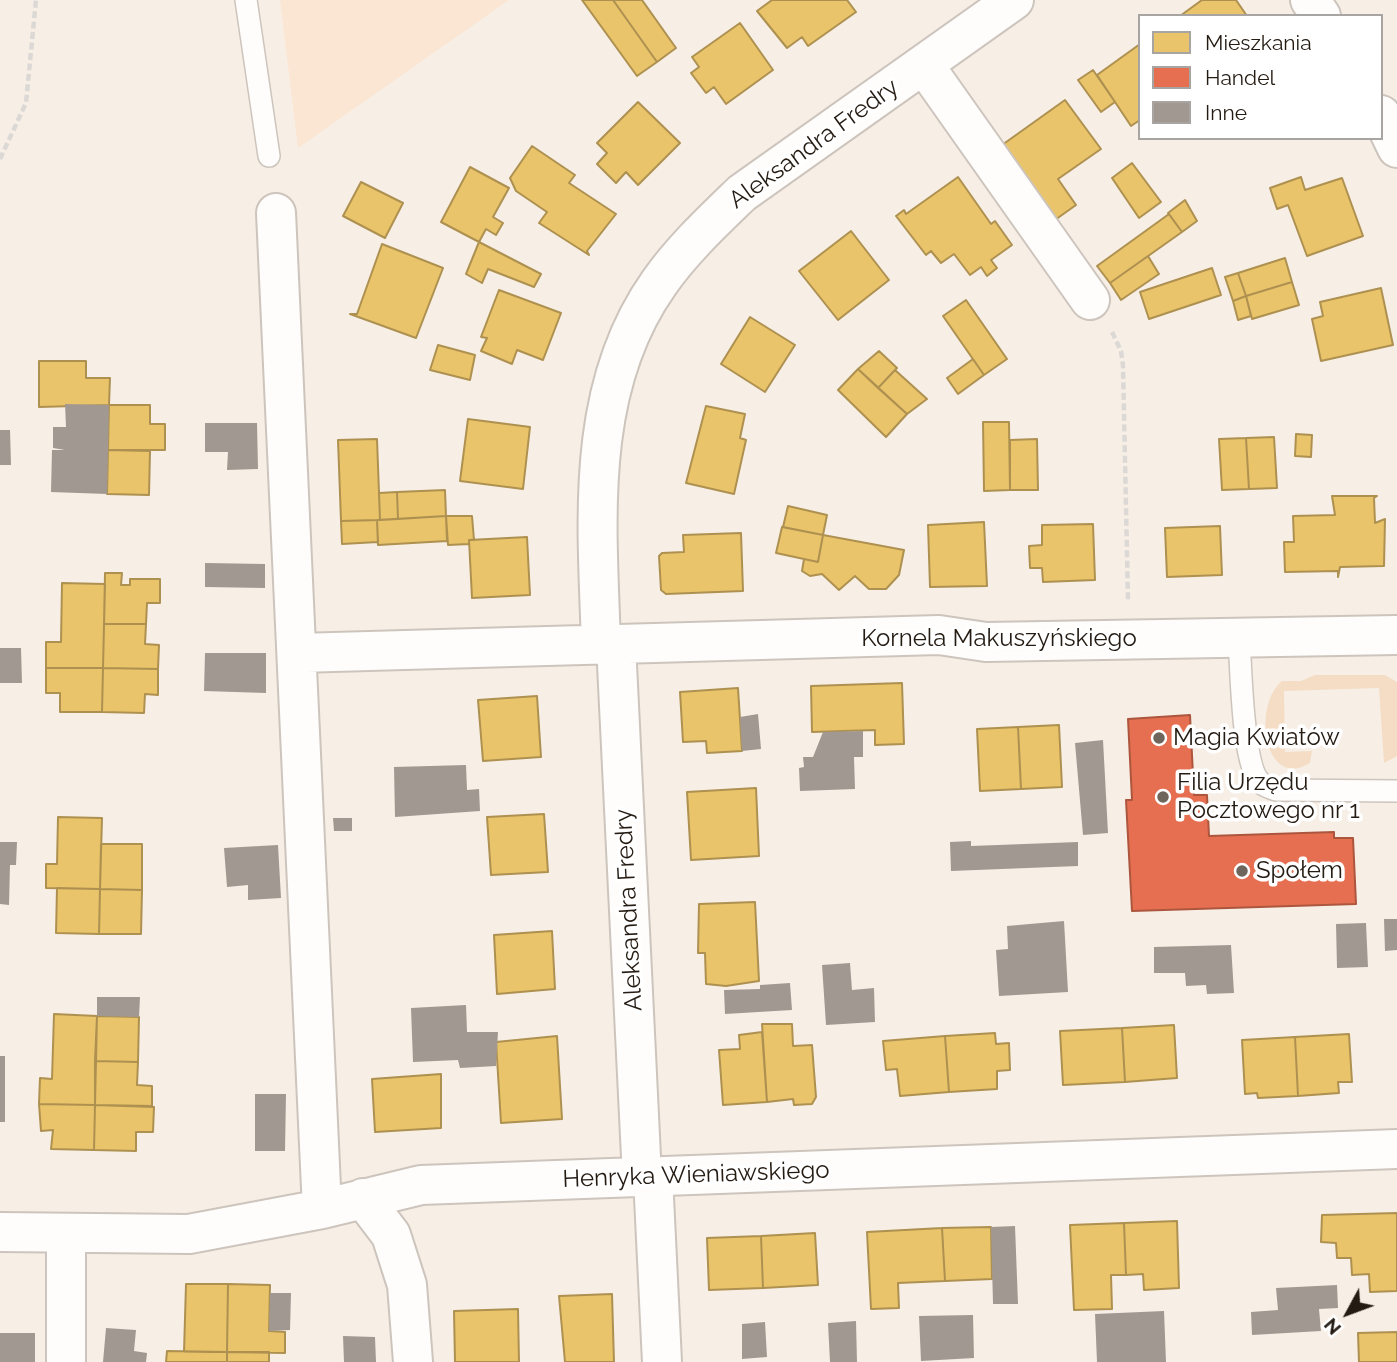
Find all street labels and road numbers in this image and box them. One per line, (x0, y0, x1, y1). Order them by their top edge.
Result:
street label: Aleksandra Fredry (724, 73, 904, 215)
street label: Kornela Makuszyńskiego (861, 625, 1137, 653)
street label: Aleksandra Fredry (609, 808, 649, 1012)
street label: Henryka Wieniawskiego (562, 1156, 830, 1194)

